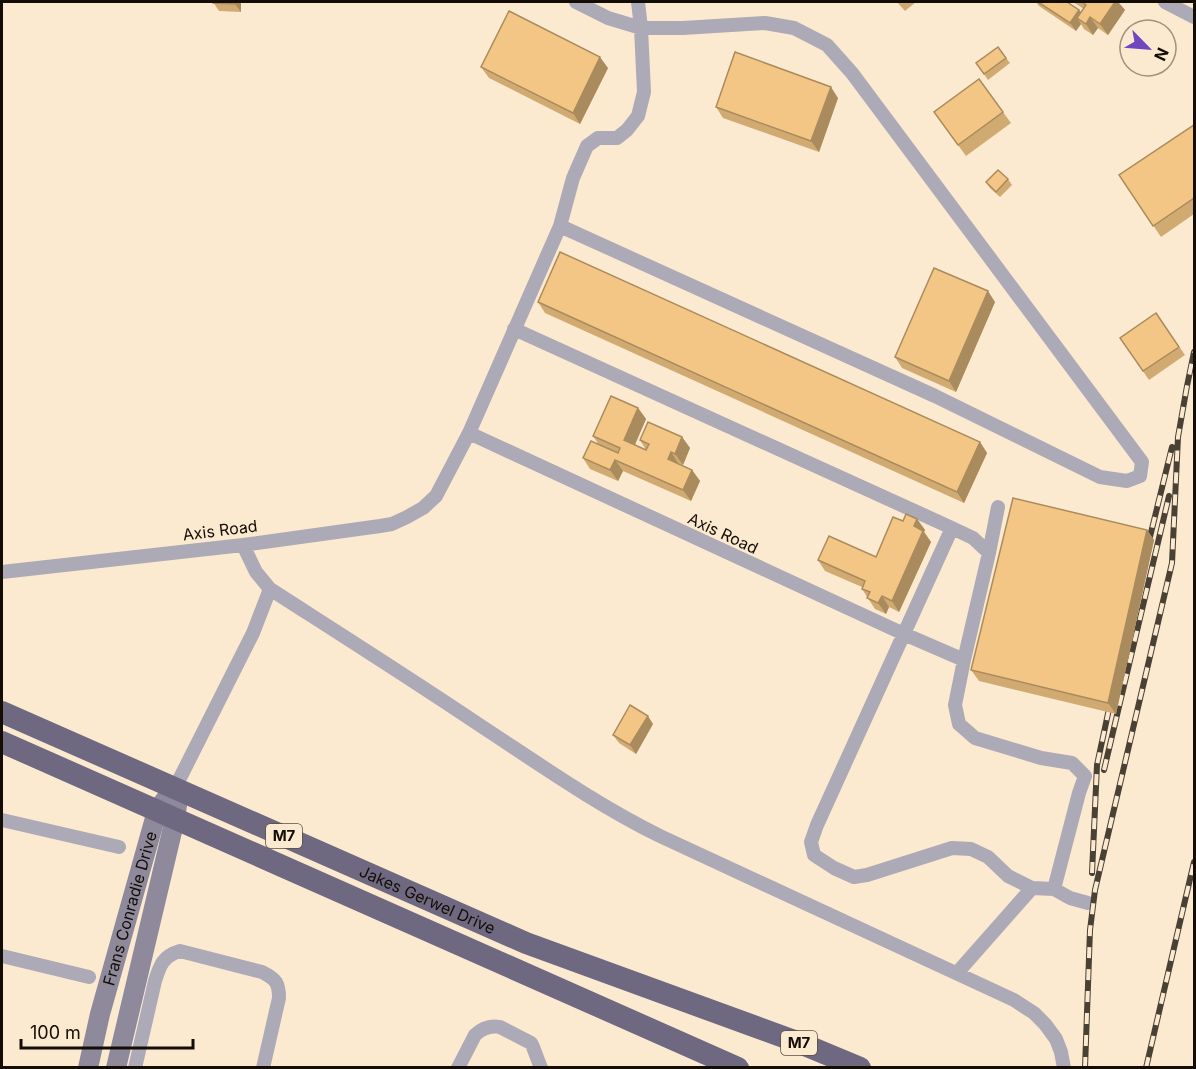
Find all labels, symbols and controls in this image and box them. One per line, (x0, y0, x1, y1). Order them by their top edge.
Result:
north arrow (1118, 18, 1178, 78)
text: N (1150, 45, 1173, 64)
street label: Axis Road (685, 508, 761, 558)
street label: Axis Road (181, 515, 259, 545)
road number: M7 (266, 824, 302, 848)
street label: Frans Conradie Drive (98, 829, 161, 988)
street label: Jakes Gerwel Drive (356, 861, 499, 938)
scale bar (21, 1012, 194, 1050)
text: 100 m (30, 1022, 81, 1043)
road number: M7 (781, 1031, 817, 1055)

